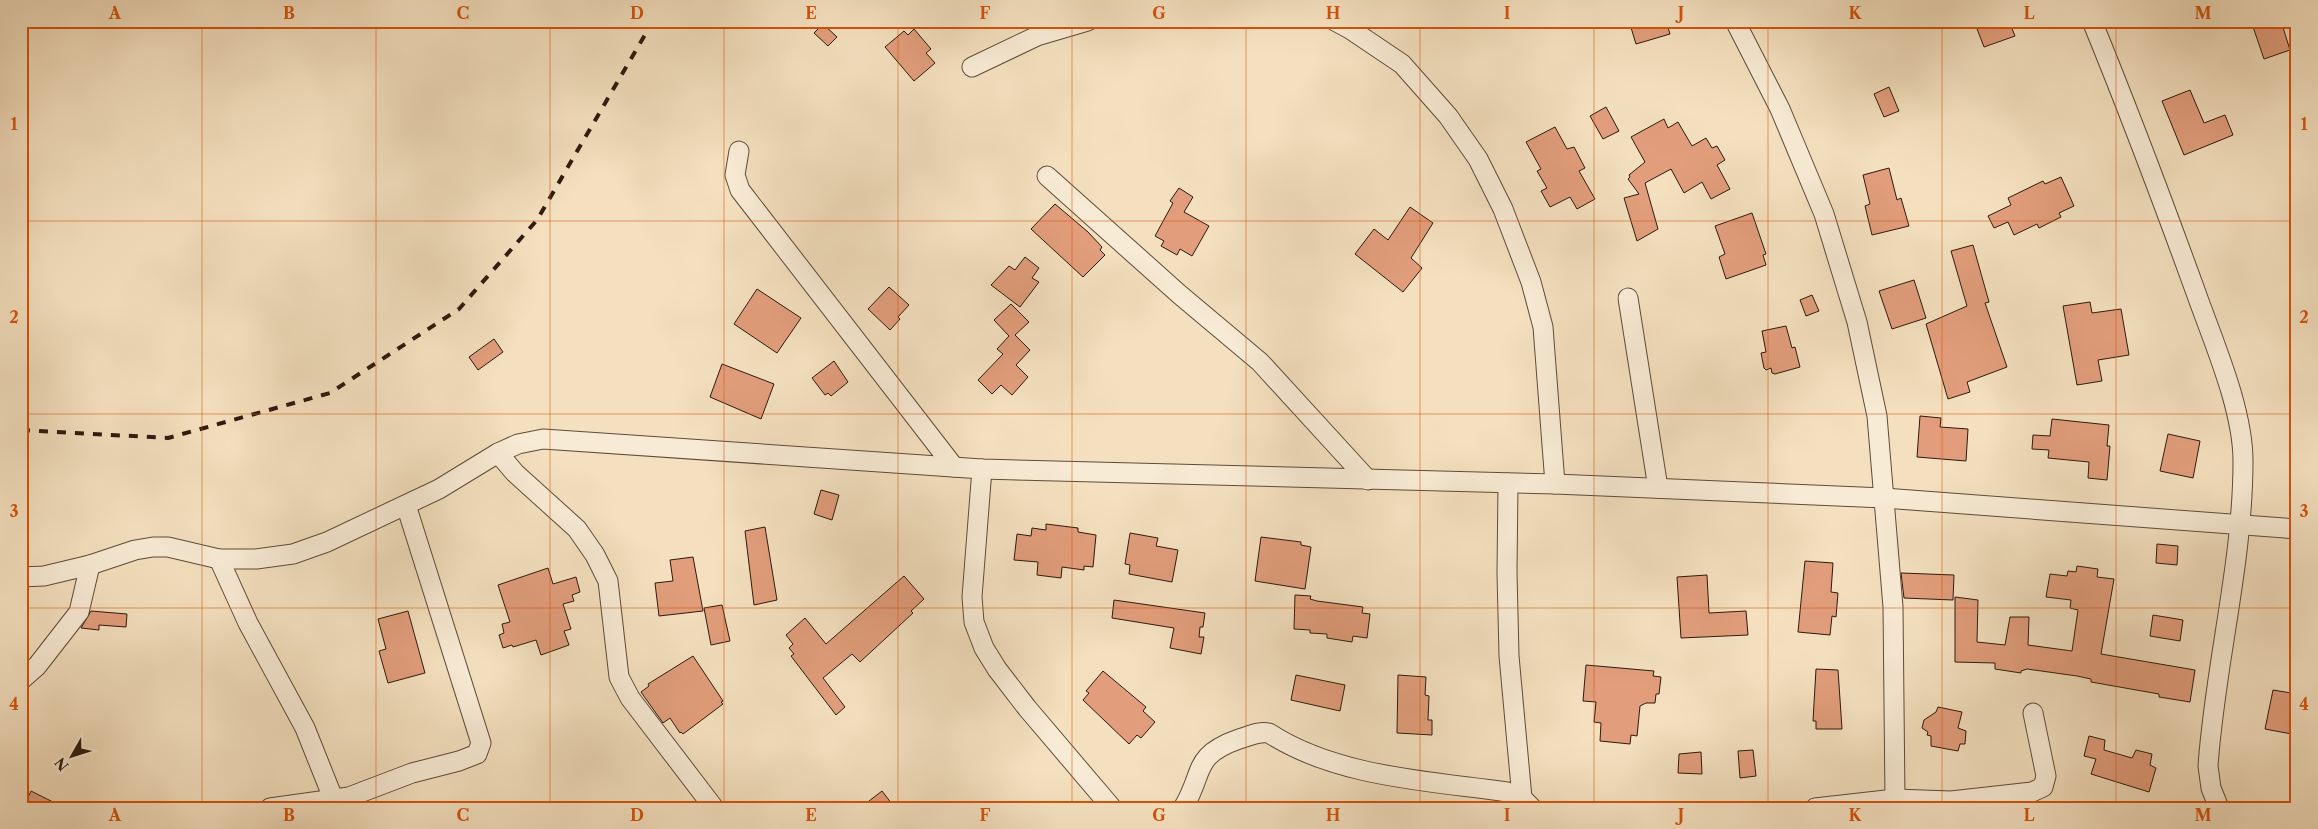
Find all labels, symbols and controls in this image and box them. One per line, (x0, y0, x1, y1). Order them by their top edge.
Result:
text: A (108, 3, 122, 23)
text: B (283, 3, 295, 23)
text: C (457, 3, 469, 23)
text: D (630, 3, 644, 23)
text: E (805, 3, 817, 23)
text: F (980, 3, 991, 23)
text: G (1152, 3, 1166, 23)
text: H (1326, 3, 1340, 23)
text: I (1504, 3, 1511, 23)
text: J (1675, 3, 1684, 23)
text: K (1849, 3, 1863, 23)
text: L (2023, 3, 2035, 23)
text: M (2195, 3, 2212, 23)
text: 1 (10, 114, 18, 134)
text: 1 (2300, 114, 2308, 134)
text: 2 (9, 307, 19, 327)
text: 2 (2299, 307, 2309, 327)
text: 3 (9, 501, 19, 521)
text: 3 (2299, 501, 2309, 521)
text: 4 (9, 694, 19, 714)
text: 4 (2299, 694, 2309, 714)
north arrow (48, 732, 98, 782)
text: N (51, 754, 73, 775)
text: A (108, 805, 122, 825)
text: B (283, 805, 295, 825)
text: C (457, 805, 469, 825)
text: D (630, 805, 644, 825)
text: E (805, 805, 817, 825)
text: F (980, 805, 991, 825)
text: G (1152, 805, 1166, 825)
text: H (1326, 805, 1340, 825)
text: I (1504, 805, 1511, 825)
text: J (1675, 805, 1684, 825)
text: K (1849, 805, 1863, 825)
text: L (2023, 805, 2035, 825)
text: M (2195, 805, 2212, 825)

